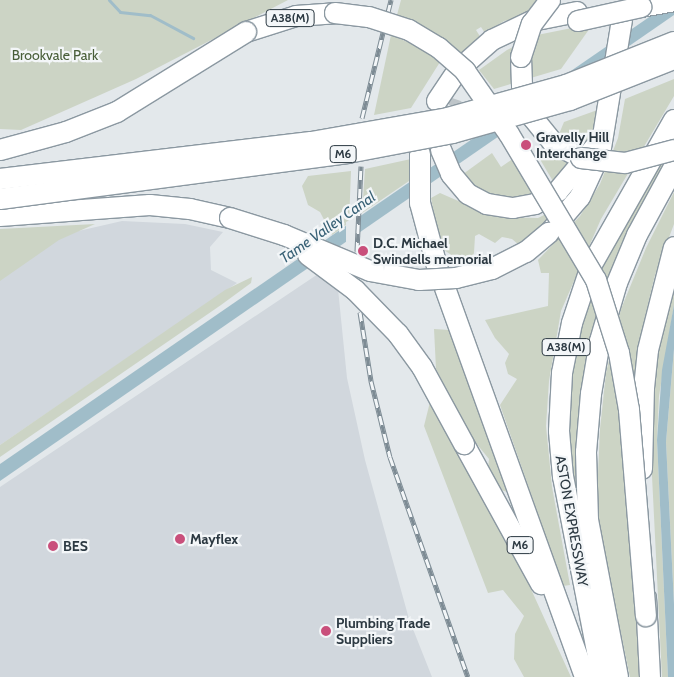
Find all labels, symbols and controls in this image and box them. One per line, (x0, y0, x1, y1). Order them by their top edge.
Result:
road number: A38(M) (265, 8, 315, 28)
park label: Brookvale Park (12, 47, 98, 63)
place label: Gravelly Hill Interchange (536, 129, 609, 162)
marker: Gravelly Hill Interchange (520, 139, 532, 151)
road number: M6 (329, 144, 357, 164)
water label: Tame Valley Canal (277, 188, 379, 268)
place label: D.C. Michael Swindells memorial (373, 235, 492, 268)
marker: D.C. Michael Swindells memorial (357, 245, 369, 257)
road number: A38(M) (541, 338, 591, 357)
street label: ASTON EXPRESSWAY (552, 454, 592, 588)
place label: Mayflex (190, 531, 238, 547)
marker: Mayflex (174, 533, 186, 545)
road number: M6 (506, 536, 534, 554)
place label: BES (63, 538, 88, 554)
marker: BES (47, 540, 59, 552)
place label: Plumbing Trade Suppliers (336, 615, 430, 648)
marker: Plumbing Trade Suppliers (320, 625, 332, 637)

